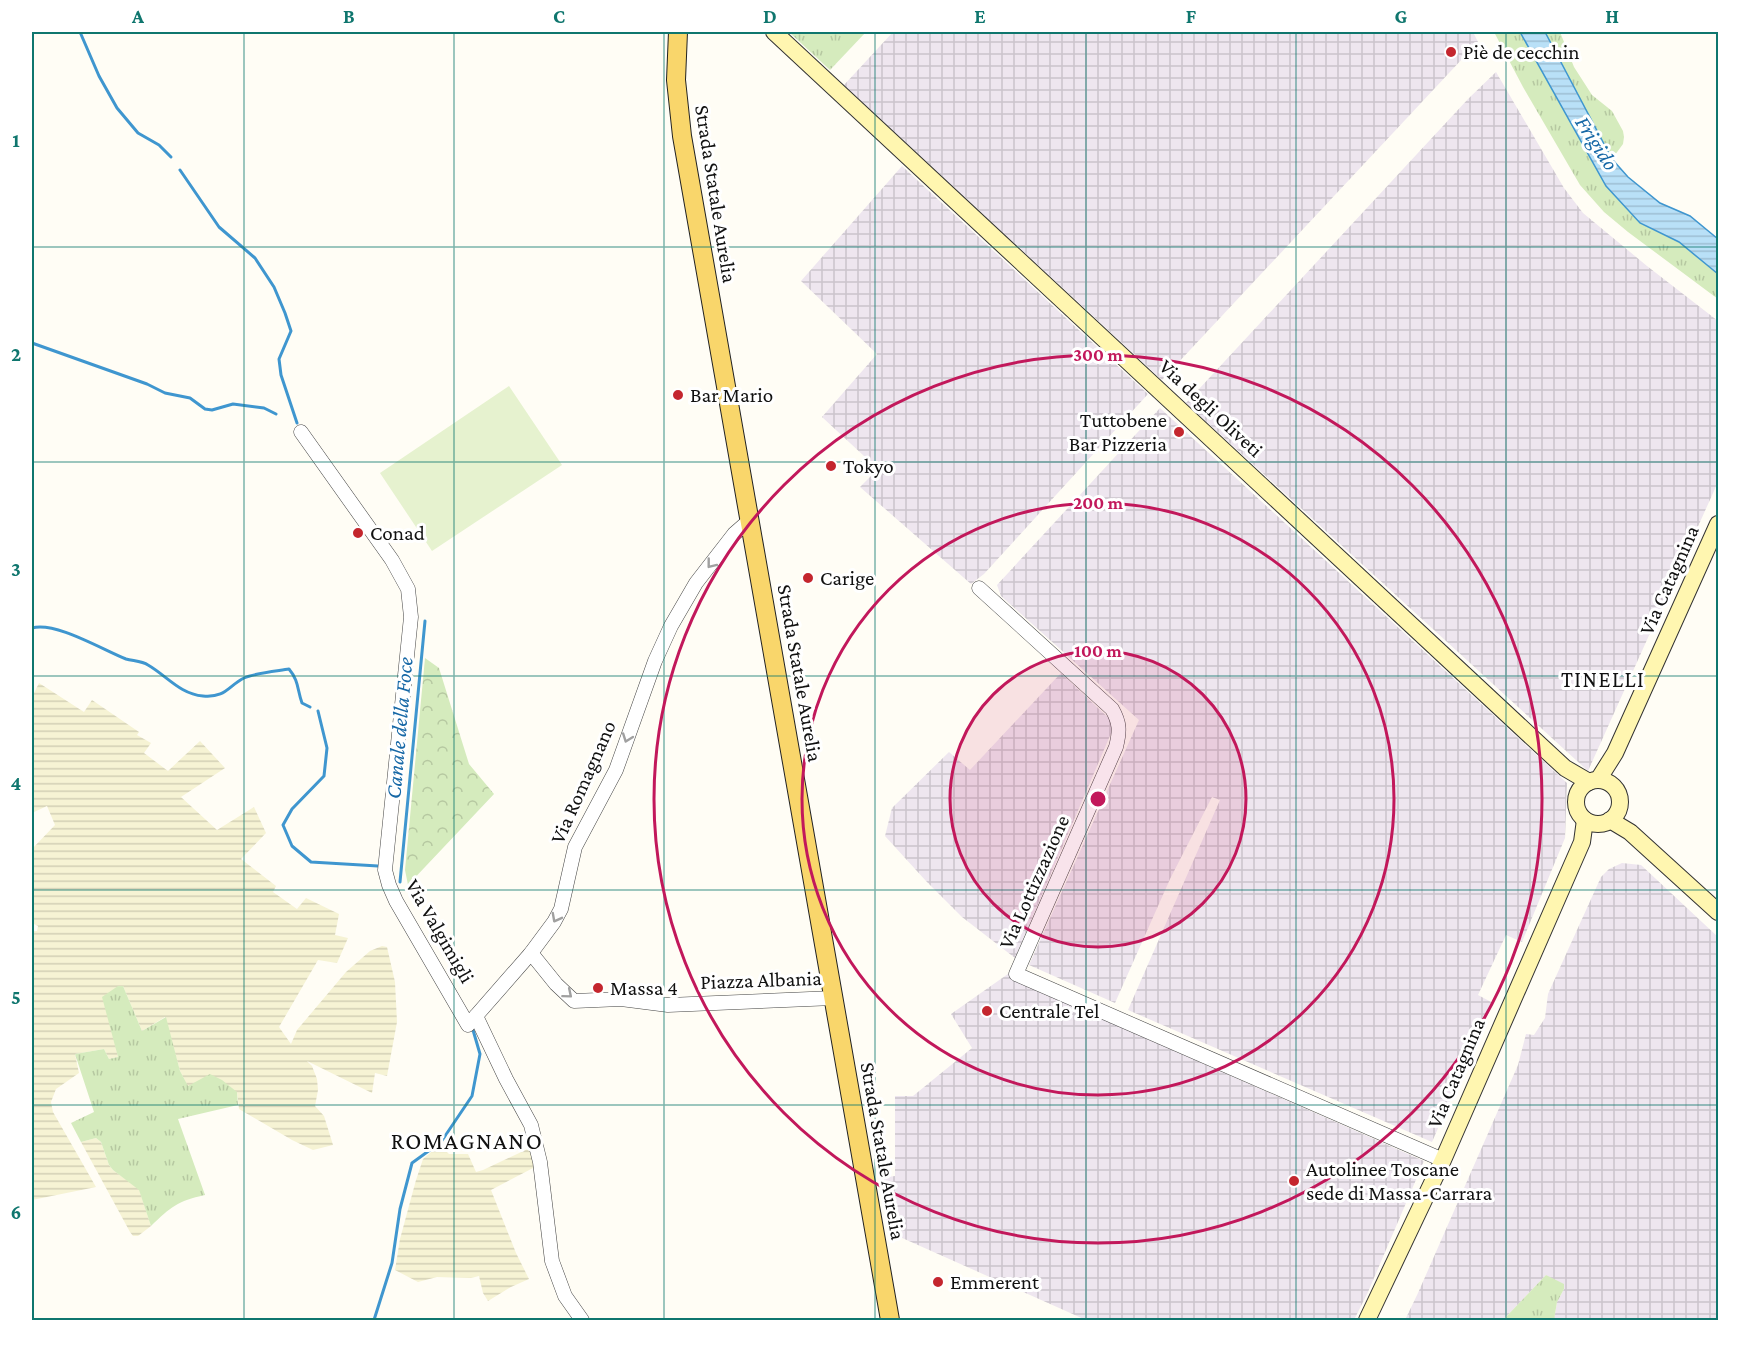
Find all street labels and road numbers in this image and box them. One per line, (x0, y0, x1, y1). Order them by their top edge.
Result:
street label: Strada Statale Aurelia (690, 103, 742, 285)
street label: Via degli Oliveti (1154, 354, 1268, 462)
street label: Via Catagnina (1634, 521, 1704, 638)
street label: Strada Statale Aurelia (773, 582, 827, 764)
street label: Via Romagnano (545, 717, 621, 847)
street label: Via Lottizzazione (994, 811, 1074, 953)
street label: Via Valgimigli (401, 875, 480, 988)
street label: Piazza Albania (700, 966, 822, 994)
street label: Via Catagnina (1422, 1014, 1490, 1132)
street label: Strada Statale Aurelia (856, 1060, 910, 1242)

